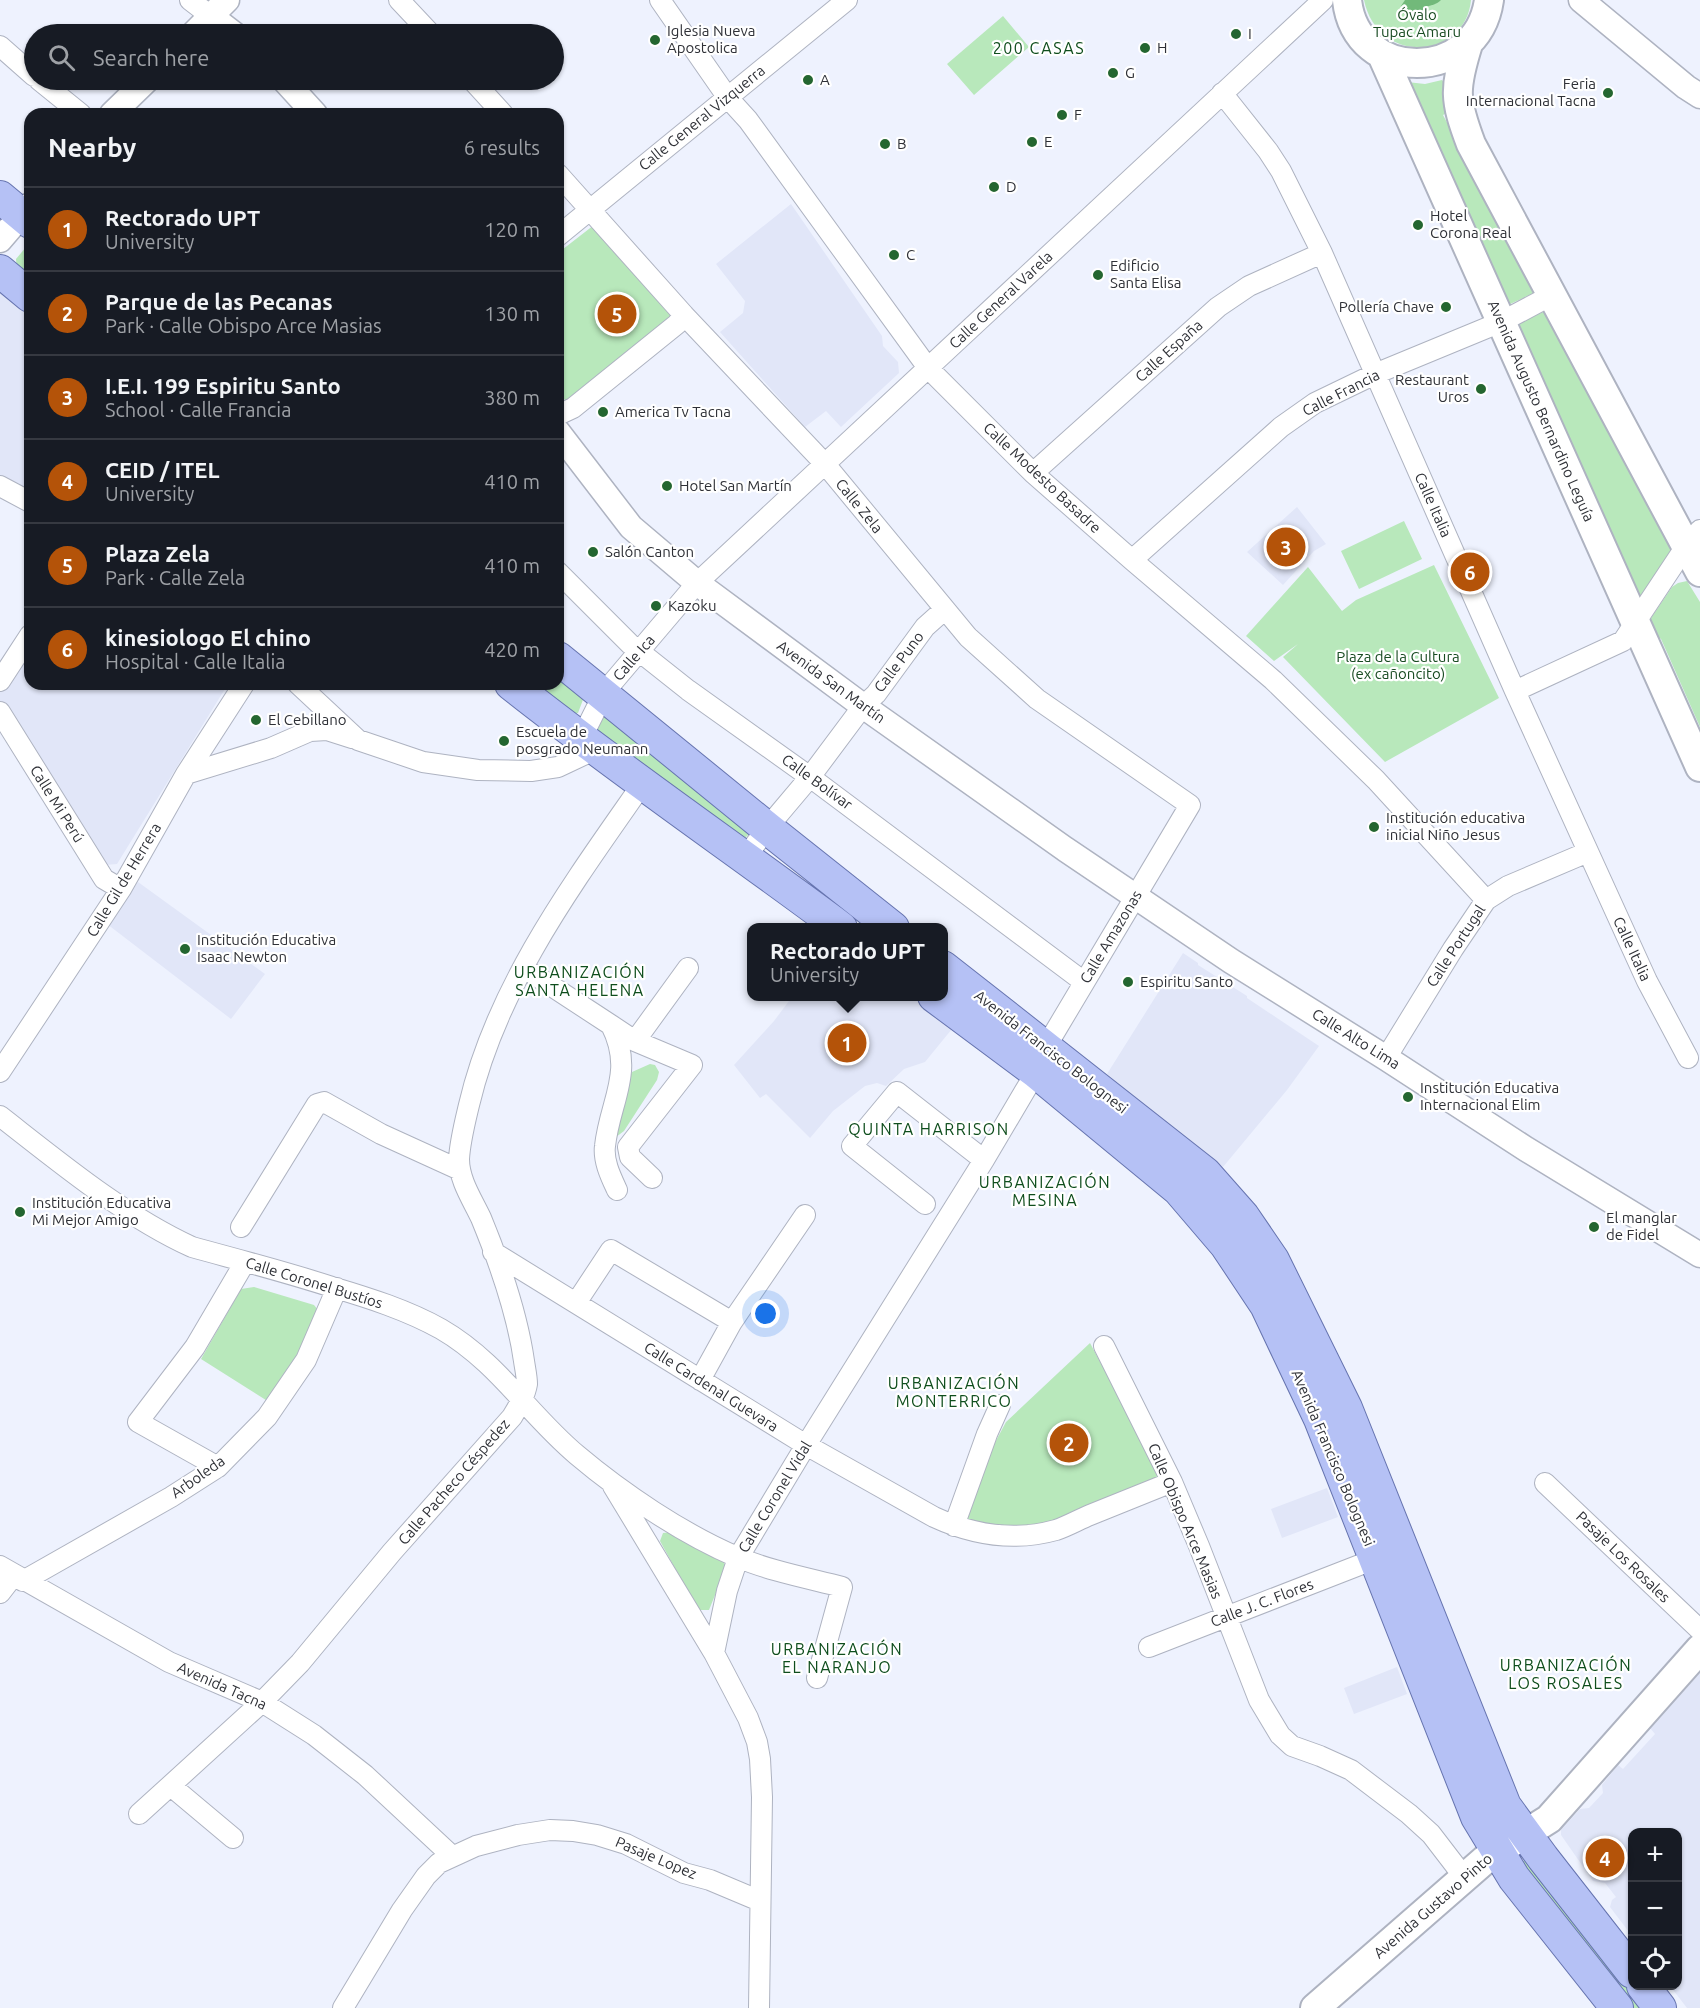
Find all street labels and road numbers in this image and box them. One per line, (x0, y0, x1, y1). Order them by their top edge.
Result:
street label: Calle General Vizquerra (635, 61, 768, 174)
street label: Calle General Varela (946, 247, 1056, 352)
street label: Avenida Augusto Bernardino Leguía (1485, 298, 1598, 524)
street label: Calle España (1132, 316, 1206, 385)
street label: Calle Francia (1299, 366, 1382, 419)
street label: Calle Modesto Basadre (980, 419, 1105, 536)
street label: Calle Italia (1412, 470, 1455, 540)
street label: Calle Zela (832, 475, 886, 536)
street label: Calle Puno (870, 628, 927, 695)
street label: Calle Ica (609, 631, 658, 684)
street label: Avenida San Martín (774, 637, 889, 726)
street label: Calle Bolívar (779, 750, 856, 813)
street label: Calle Mi Perú (27, 762, 88, 845)
street label: Calle Gil de Herrera (83, 820, 164, 940)
street label: Calle Amazonas (1076, 887, 1145, 986)
street label: Calle Portugal (1423, 901, 1488, 990)
street label: Calle Italia (1610, 914, 1655, 984)
street label: Avenida Francisco Bolognesi (971, 986, 1131, 1117)
street label: Calle Alto Lima (1309, 1005, 1403, 1072)
street label: Calle Coronel Bustíos (244, 1254, 385, 1311)
street label: Calle Cardenal Guevara (641, 1338, 781, 1435)
street label: Avenida Francisco Bolognesi (1289, 1367, 1378, 1548)
street label: Calle Pacheco Céspedez (394, 1415, 513, 1548)
street label: Calle Coronel Vidal (735, 1438, 815, 1556)
street label: Calle Obispo Arce Masias (1145, 1441, 1226, 1601)
street label: Arboleda (168, 1452, 228, 1501)
street label: Pasaje Los Rosales (1573, 1508, 1674, 1606)
street label: Calle J. C. Flores (1208, 1575, 1316, 1630)
street label: Avenida Tacna (175, 1658, 270, 1713)
street label: Pasaje Lopez (613, 1833, 699, 1882)
street label: Avenida Gustavo Pinto (1370, 1850, 1495, 1962)

